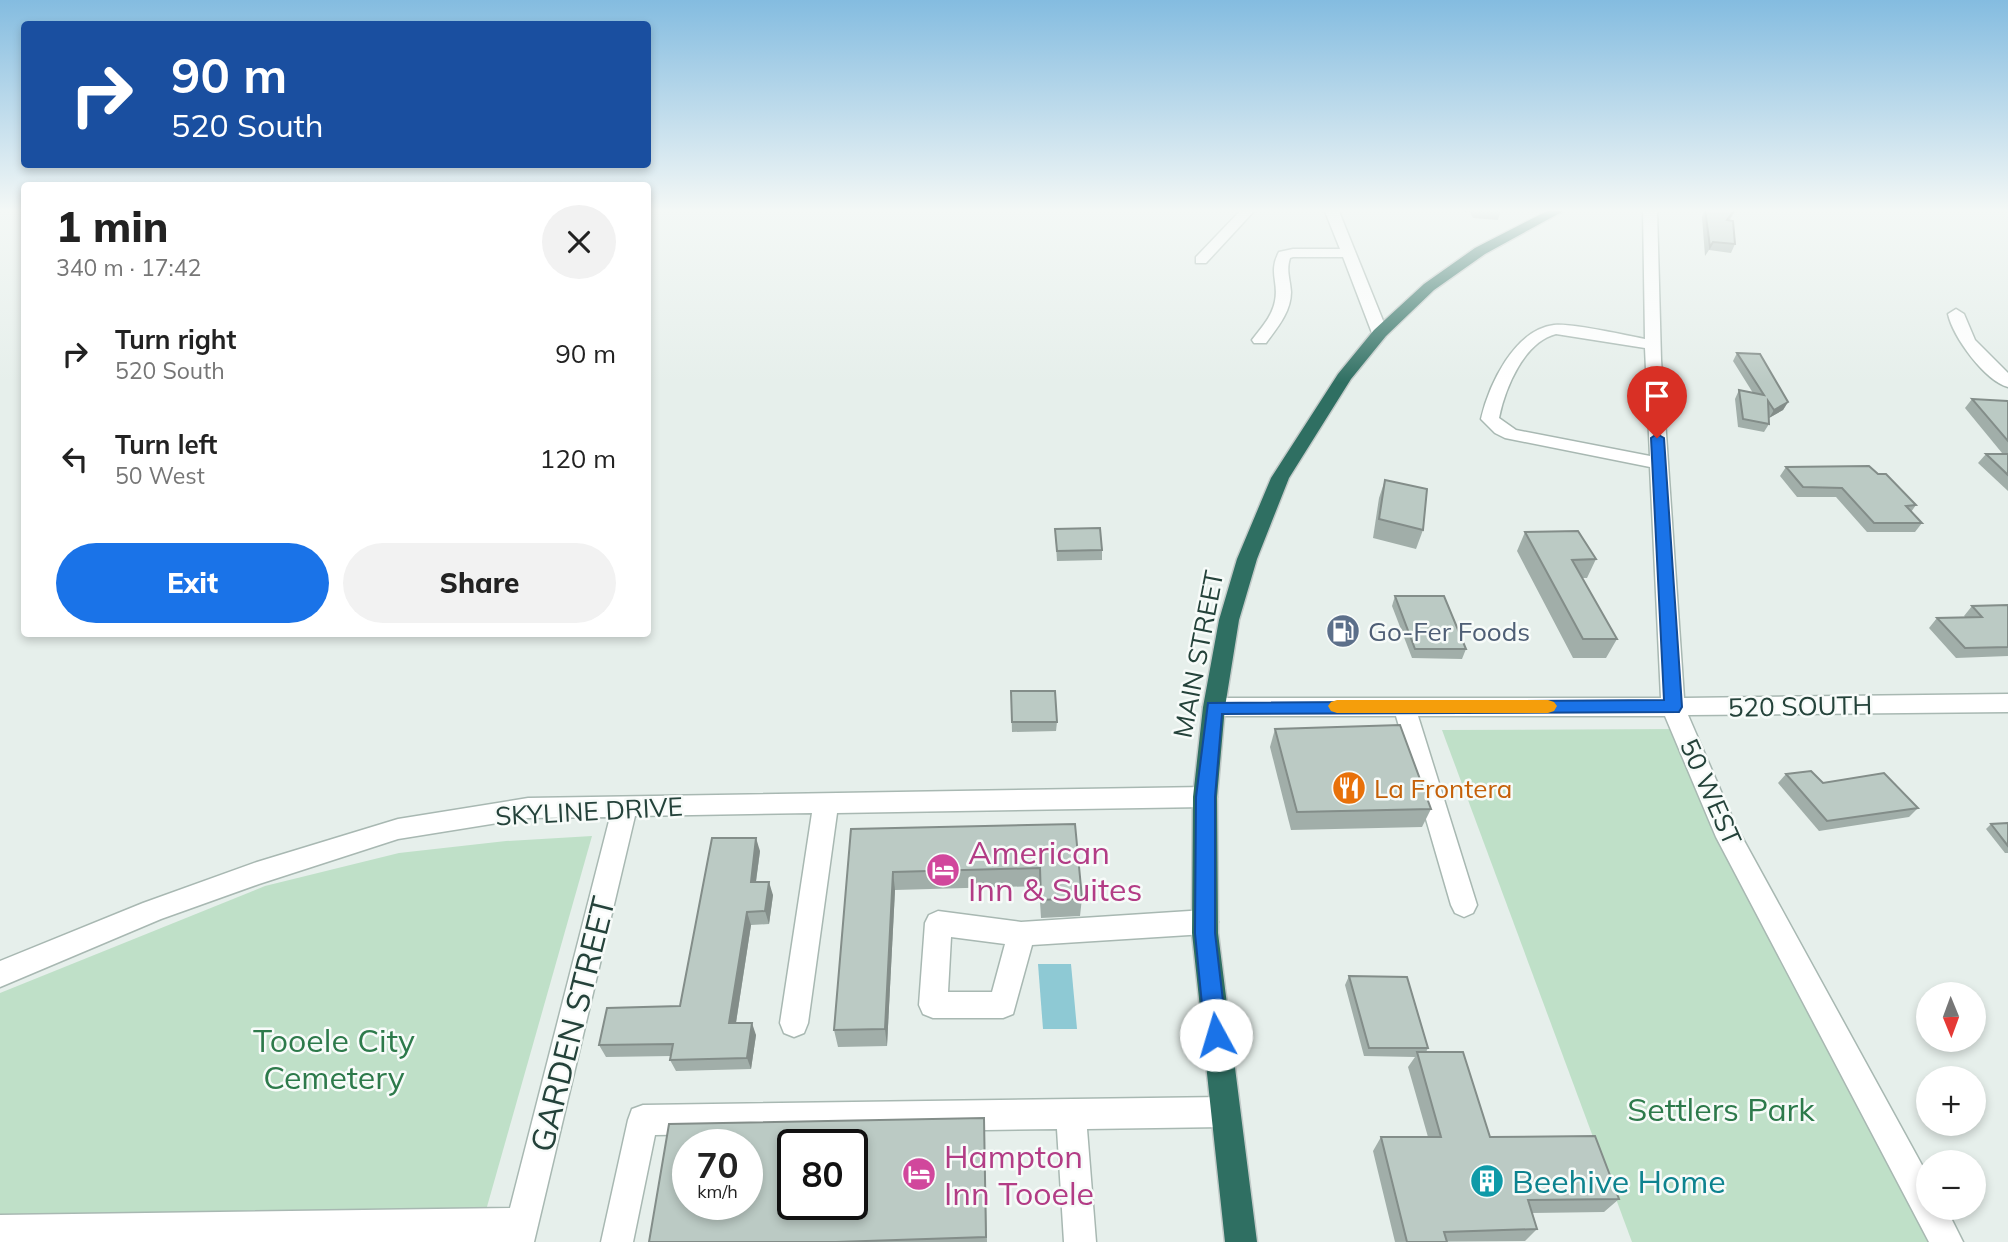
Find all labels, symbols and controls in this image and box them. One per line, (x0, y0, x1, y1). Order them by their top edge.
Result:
text: 90 m (171, 44, 287, 105)
icon: right (56, 49, 147, 140)
text: 520 South (171, 105, 324, 145)
text: 1 min (56, 200, 169, 253)
button: close (542, 205, 616, 279)
text: 340 m · 17:42 (56, 253, 201, 282)
text: Turn right (115, 323, 236, 356)
icon: right (56, 335, 94, 373)
text: 90 m (555, 337, 616, 370)
text: 520 South (115, 356, 225, 385)
pin (1627, 366, 1687, 438)
icon: arrive (1638, 377, 1676, 415)
text: Turn left (115, 428, 217, 461)
icon: left (56, 440, 94, 478)
text: 120 m (540, 442, 616, 475)
text: 50 West (115, 461, 205, 490)
button: Exit (56, 543, 329, 623)
button: Share (343, 543, 616, 623)
street label: MAIN STREET (1166, 567, 1230, 740)
fuel station icon: Go-Fer Foods (1324, 612, 1362, 650)
place label: Go-Fer Foods (1368, 615, 1530, 648)
street label: 520 SOUTH (1727, 688, 1873, 724)
street label: 50 WEST (1673, 733, 1749, 851)
restaurant icon: La Frontera (1330, 769, 1368, 807)
place label: La Frontera (1374, 772, 1512, 805)
street label: SKYLINE DRIVE (494, 790, 684, 832)
place label: American Inn & Suites (968, 832, 1142, 909)
hotel icon: American Inn & Suites (924, 851, 962, 889)
street label: GARDEN STREET (521, 892, 623, 1156)
north arrow (1916, 982, 1986, 1052)
map controls (1916, 982, 1986, 1220)
position arrow (1179, 998, 1253, 1072)
park label: Tooele City Cemetery (253, 1020, 415, 1097)
button: + (1916, 1066, 1986, 1136)
park label: Settlers Park (1627, 1089, 1815, 1129)
speed limit sign: 80 (777, 1129, 868, 1220)
place label: Hampton Inn Tooele (944, 1136, 1094, 1213)
text: 70 (696, 1143, 739, 1187)
button: − (1916, 1150, 1986, 1220)
hotel icon: Hampton Inn Tooele (900, 1155, 938, 1193)
place label: Beehive Home (1512, 1161, 1726, 1201)
building icon: Beehive Home (1468, 1162, 1506, 1200)
text: km/h (697, 1180, 738, 1203)

